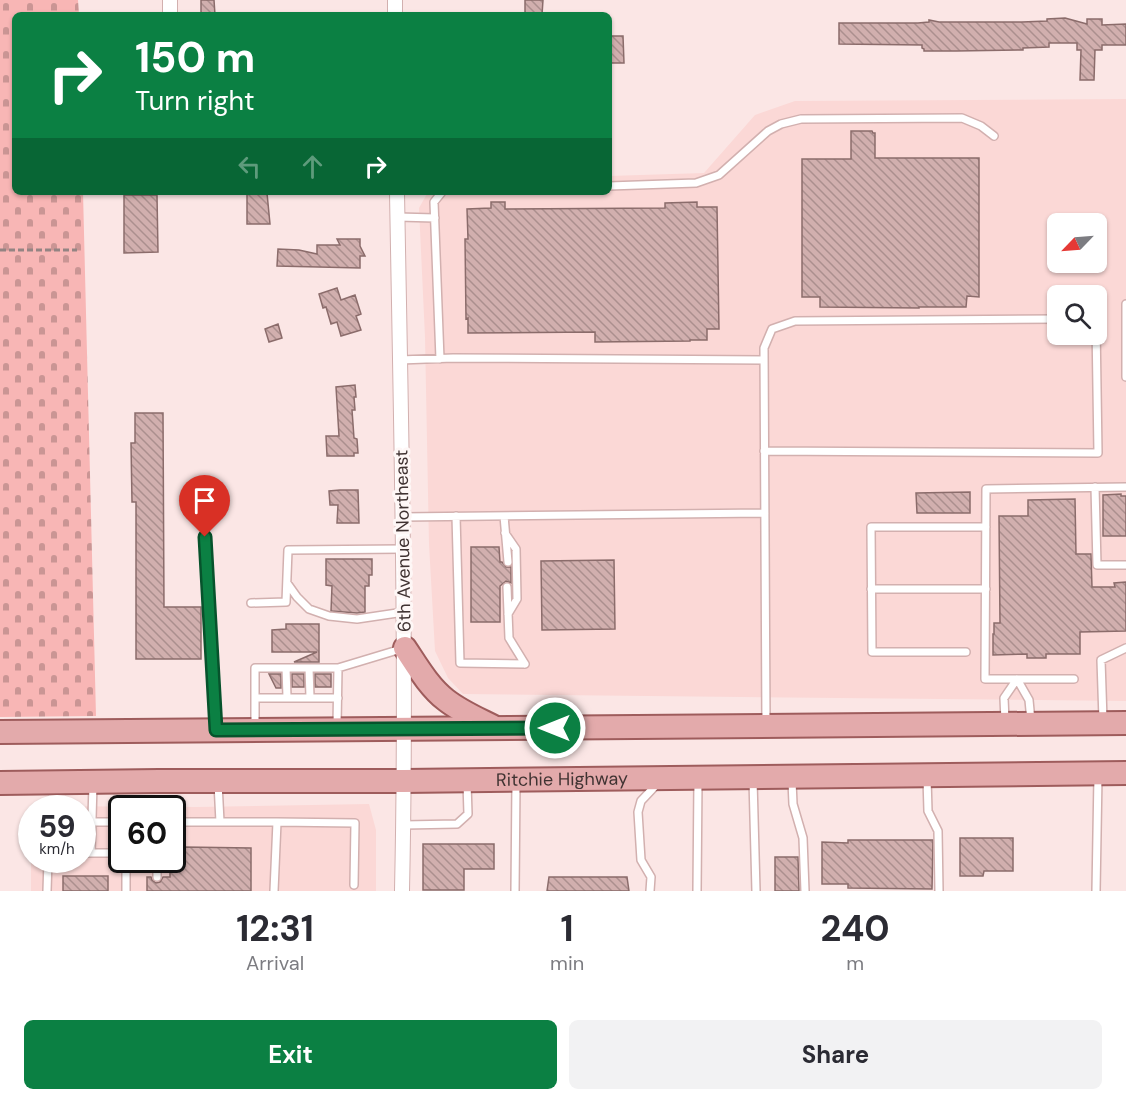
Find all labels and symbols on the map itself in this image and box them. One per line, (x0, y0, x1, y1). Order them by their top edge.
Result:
north arrow (1047, 213, 1107, 273)
street label: 6th Avenue Northeast (389, 450, 417, 632)
pin (179, 475, 230, 537)
position arrow (523, 696, 587, 760)
street label: Ritchie Highway (496, 767, 628, 792)
speed limit sign: 60 (108, 795, 186, 873)

